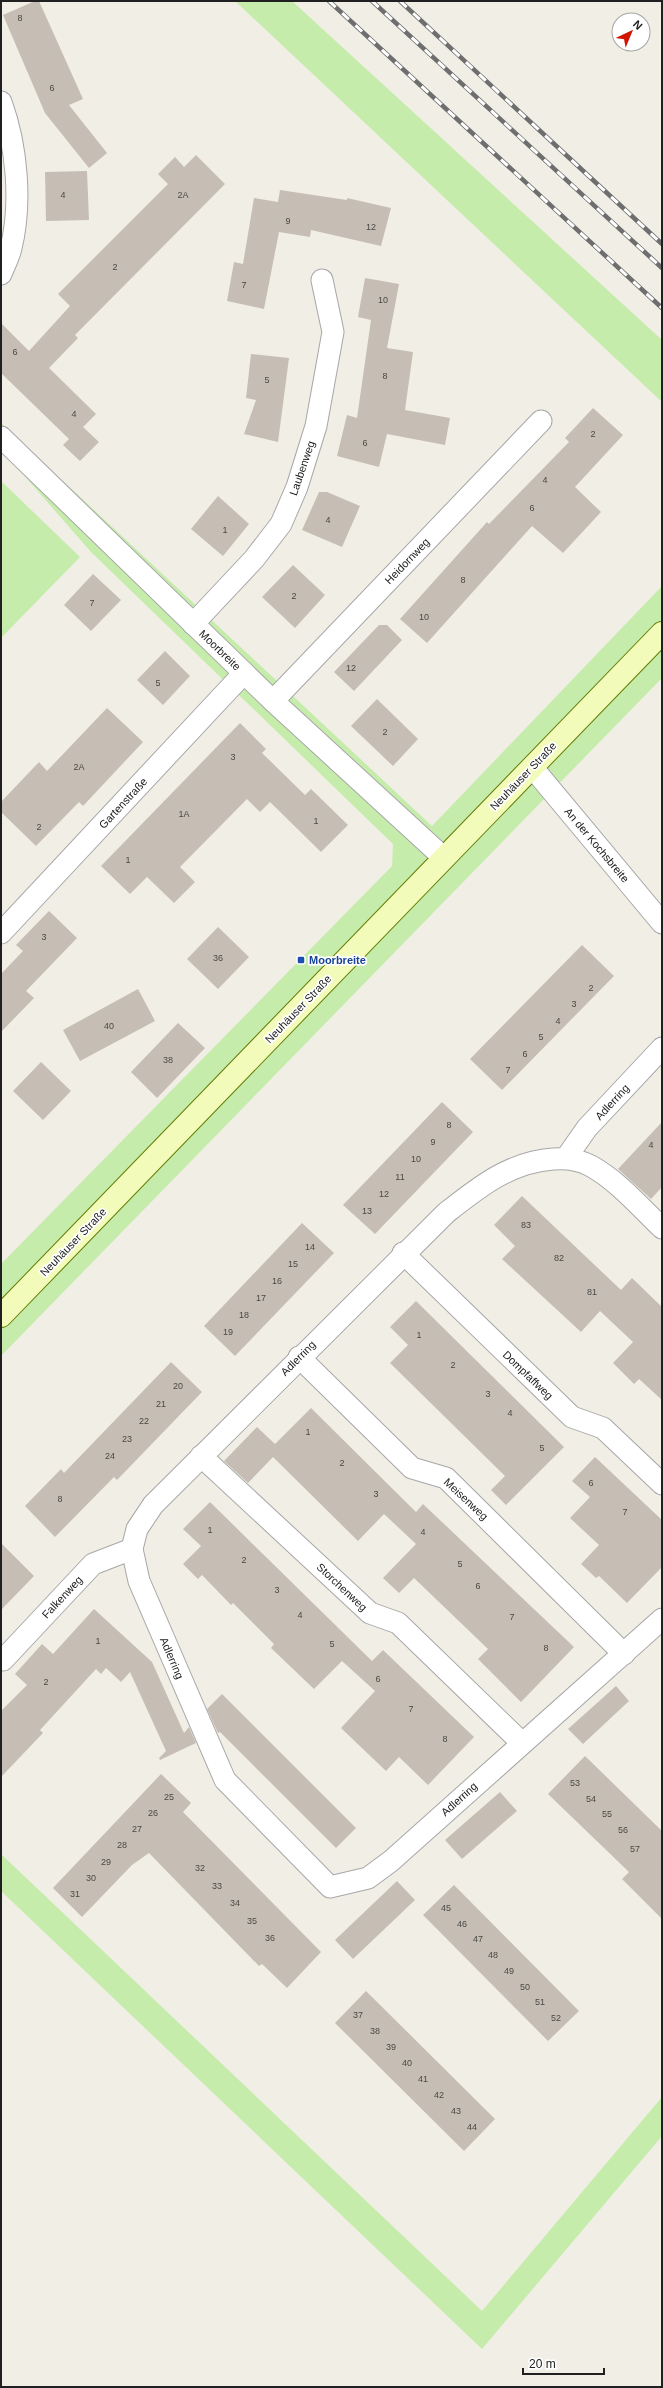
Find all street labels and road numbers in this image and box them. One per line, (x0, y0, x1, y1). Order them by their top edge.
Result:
street label: Laubenweg (287, 439, 317, 497)
street label: Heidornweg (382, 536, 432, 586)
street label: Moorbreite (197, 627, 243, 673)
street label: Neuhäuser Straße (487, 740, 559, 812)
street label: Gartenstraße (97, 775, 149, 831)
street label: An der Kochsbreite (562, 805, 632, 885)
street label: Neuhäuser Straße (262, 973, 334, 1045)
street label: Adlerring (593, 1082, 631, 1122)
street label: Neuhäuser Straße (37, 1206, 109, 1278)
street label: Adlerring (278, 1338, 318, 1378)
street label: Dompfaffweg (501, 1348, 555, 1402)
street label: Meisenweg (442, 1476, 490, 1522)
street label: Storchenweg (314, 1561, 370, 1613)
street label: Falkenweg (39, 1573, 85, 1621)
street label: Adlerring (158, 1635, 186, 1681)
street label: Adlerring (439, 1780, 479, 1818)

